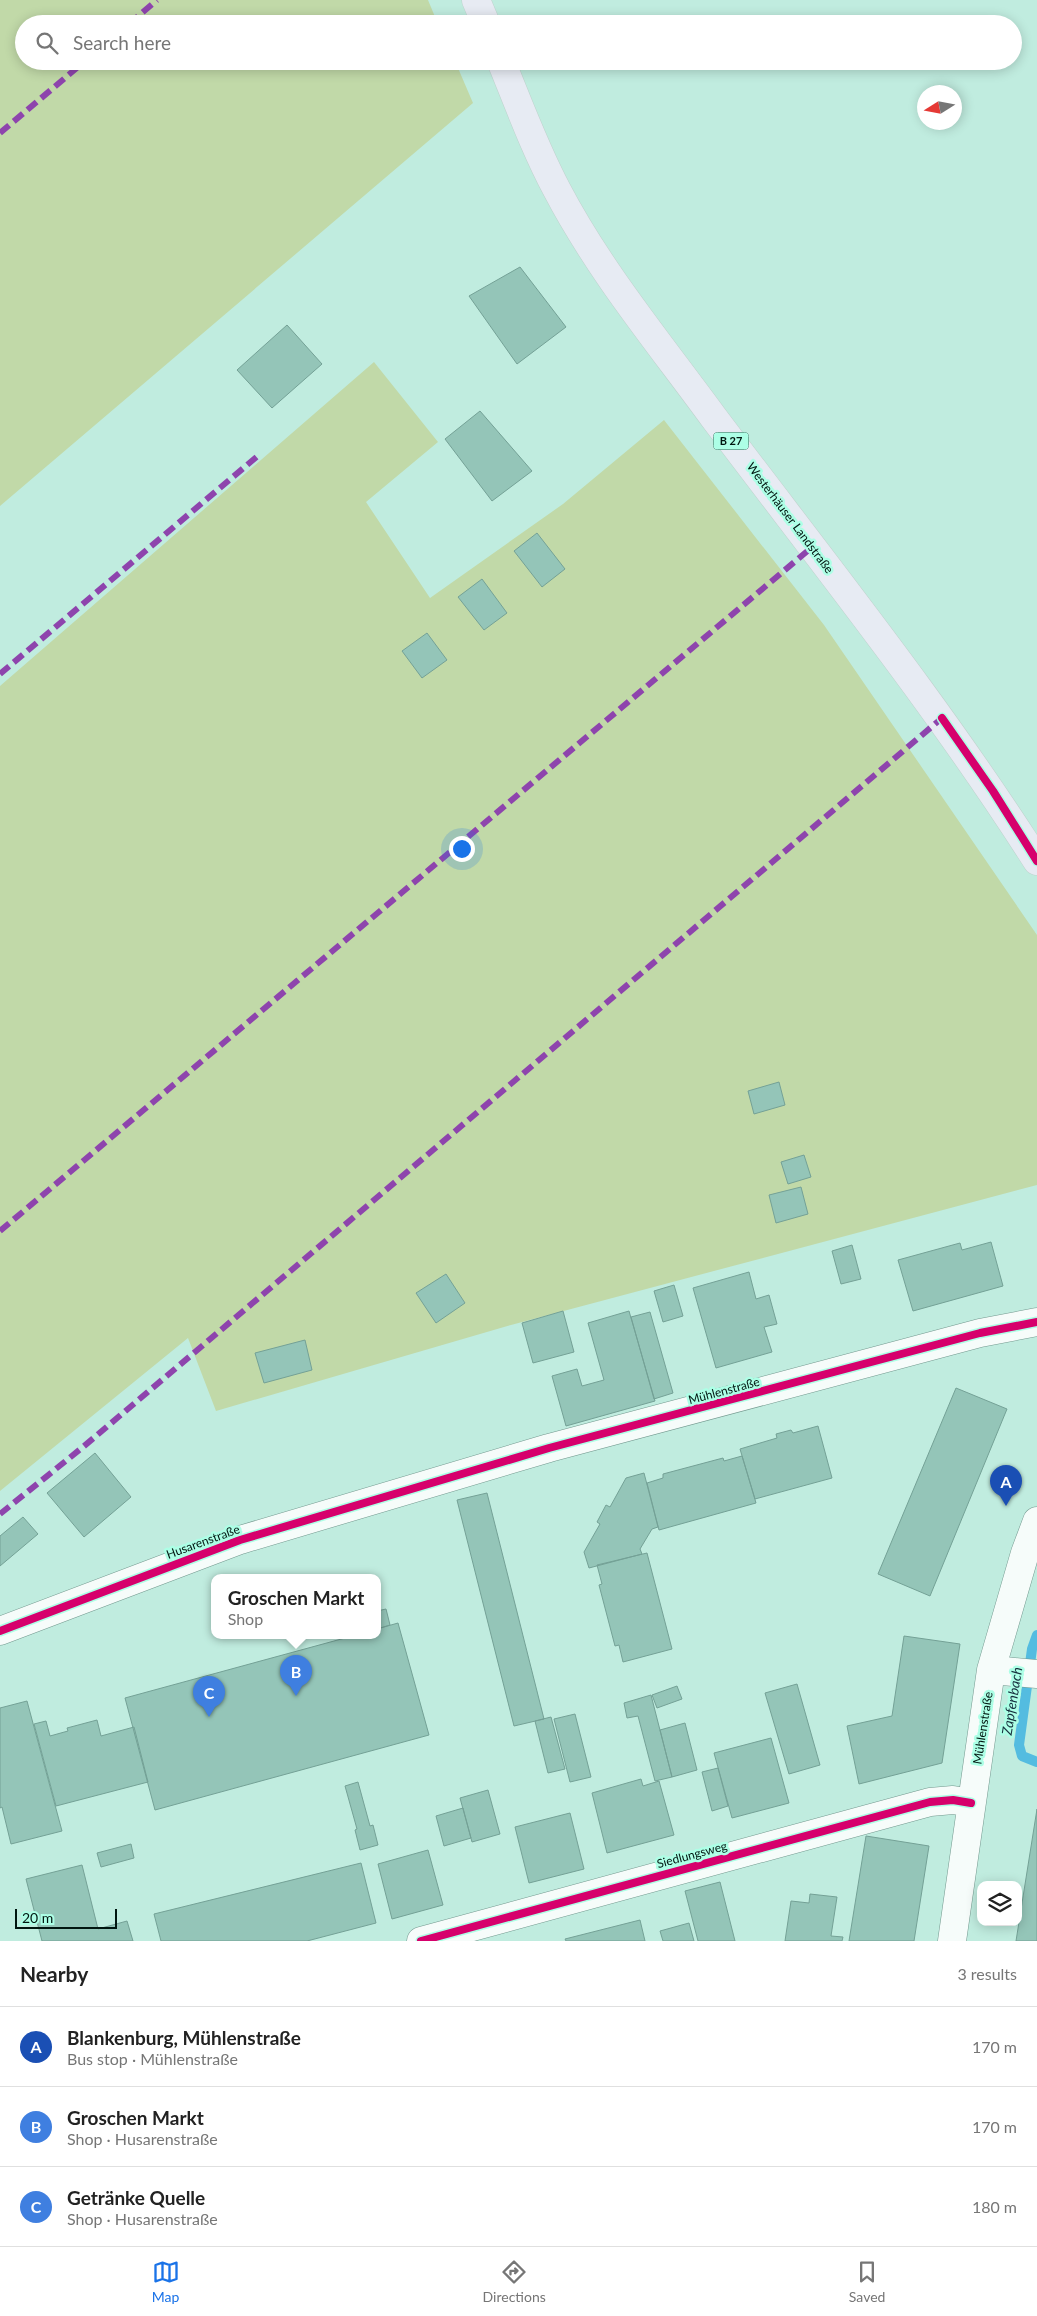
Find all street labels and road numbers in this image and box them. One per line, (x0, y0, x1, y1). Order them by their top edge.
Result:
road number: B 27 (714, 432, 748, 450)
street label: Westerhäuser Landstraße (744, 459, 837, 576)
street label: Mühlenstraße (687, 1374, 761, 1407)
street label: Husarenstraße (164, 1521, 242, 1562)
street label: Mühlenstraße (969, 1691, 996, 1765)
street label: Siedlungsweg (655, 1838, 729, 1871)

